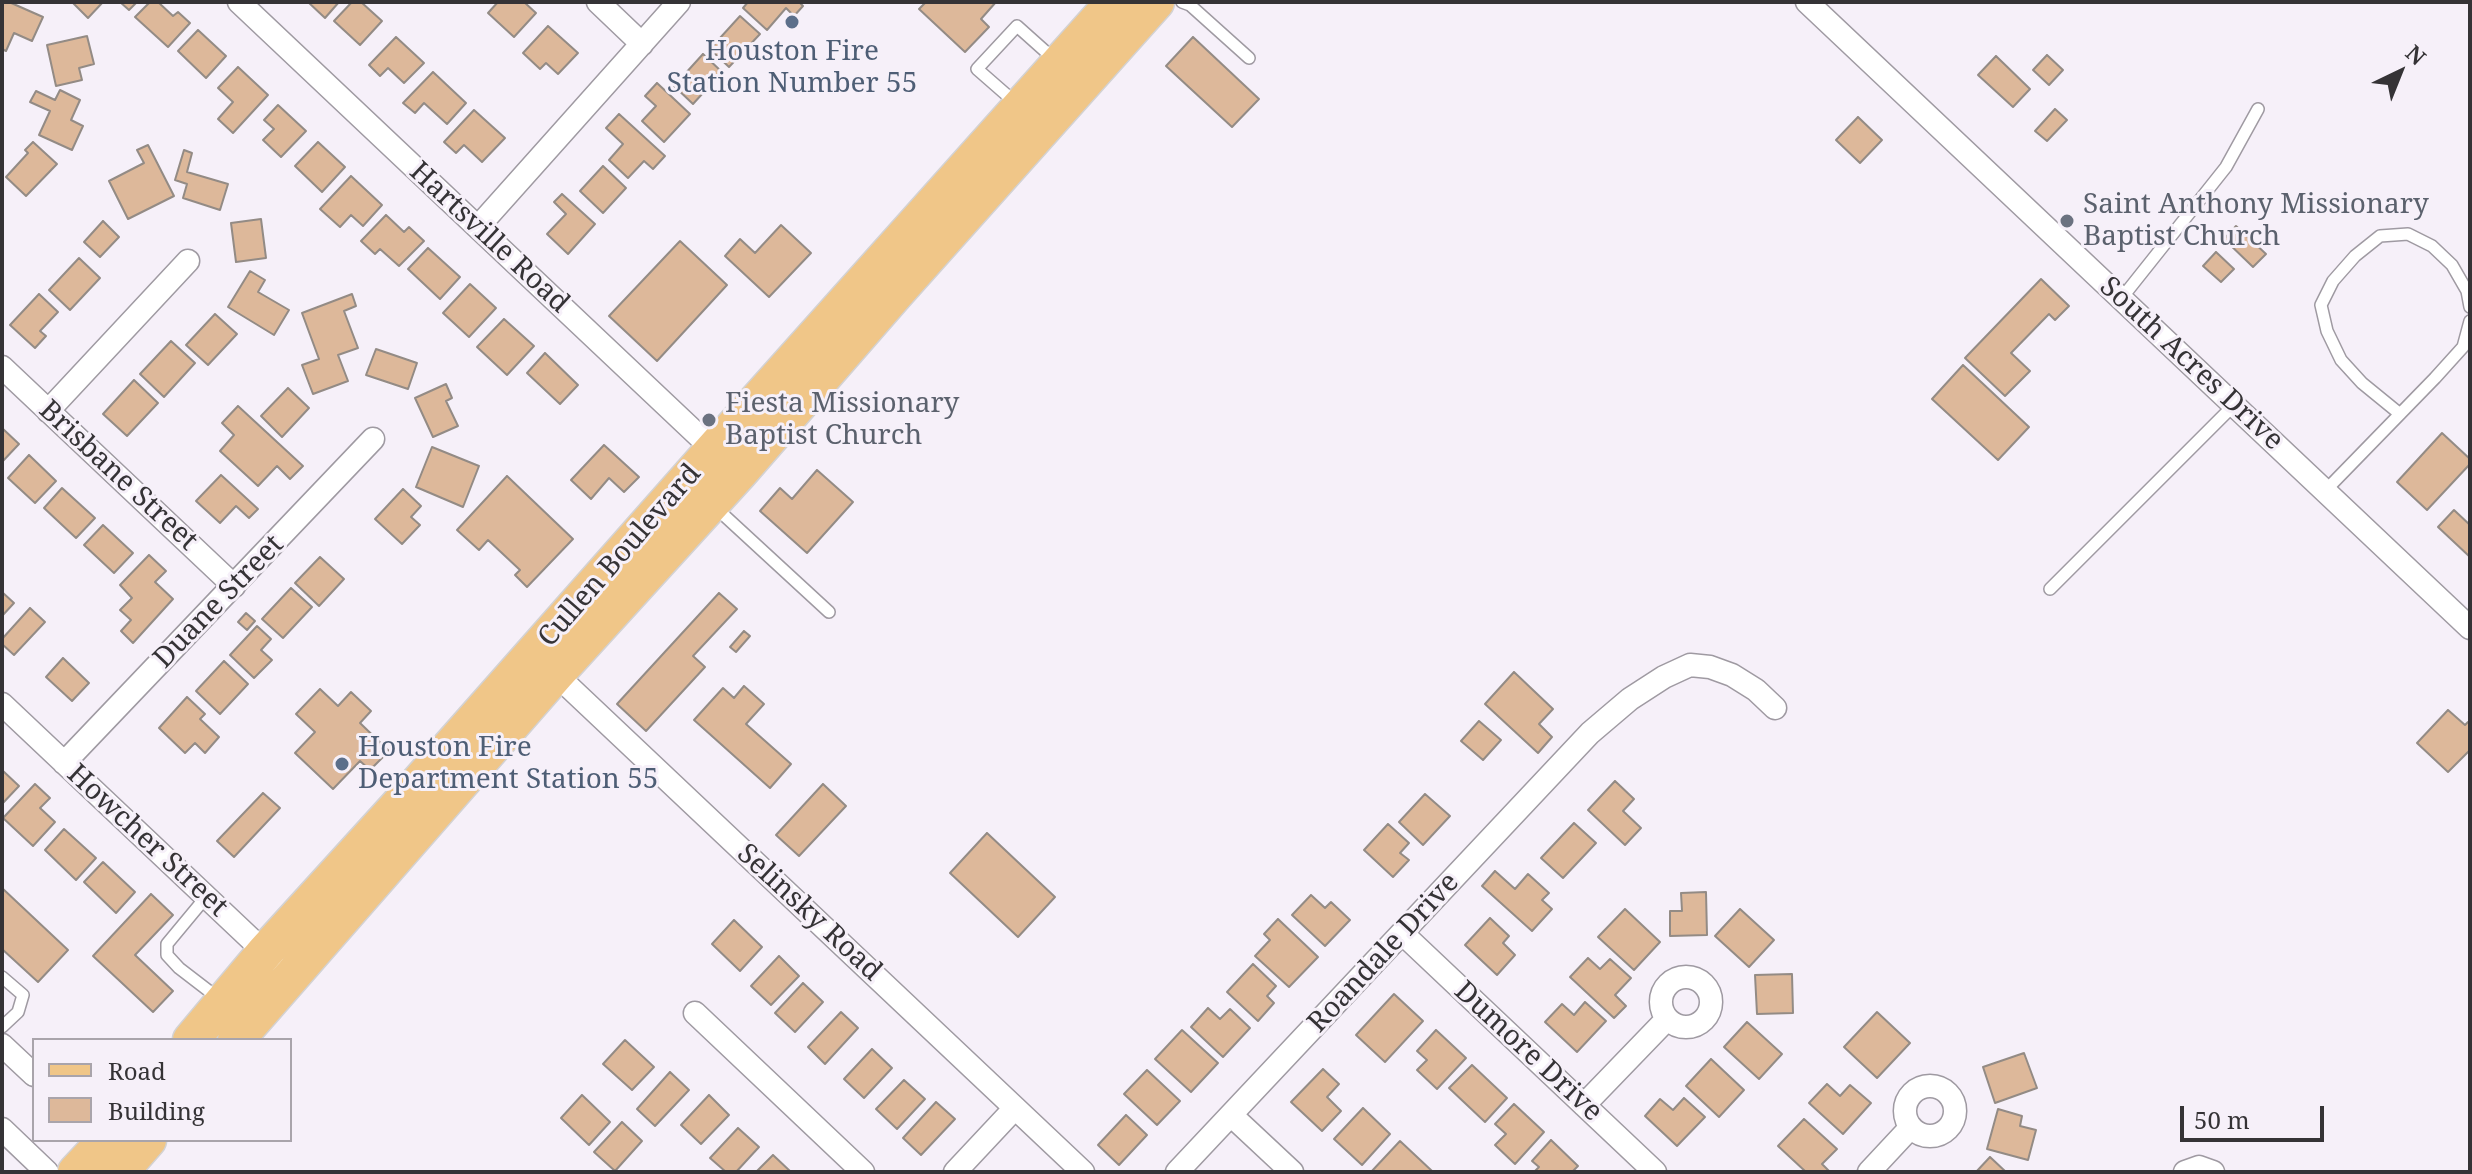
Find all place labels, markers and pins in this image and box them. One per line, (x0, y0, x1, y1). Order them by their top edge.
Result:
marker: Houston Fire Station Number 55 (783, 13, 801, 31)
place label: Houston Fire Station Number 55 (667, 35, 917, 101)
place label: Saint Anthony Missionary Baptist Church (2083, 188, 2429, 254)
marker: Saint Anthony Missionary Baptist Church (2058, 212, 2076, 230)
place label: Fiesta Missionary Baptist Church (725, 387, 959, 453)
marker: Fiesta Missionary Baptist Church (700, 411, 718, 429)
place label: Houston Fire Department Station 55 (358, 731, 658, 797)
marker: Houston Fire Department Station 55 (333, 755, 351, 773)

